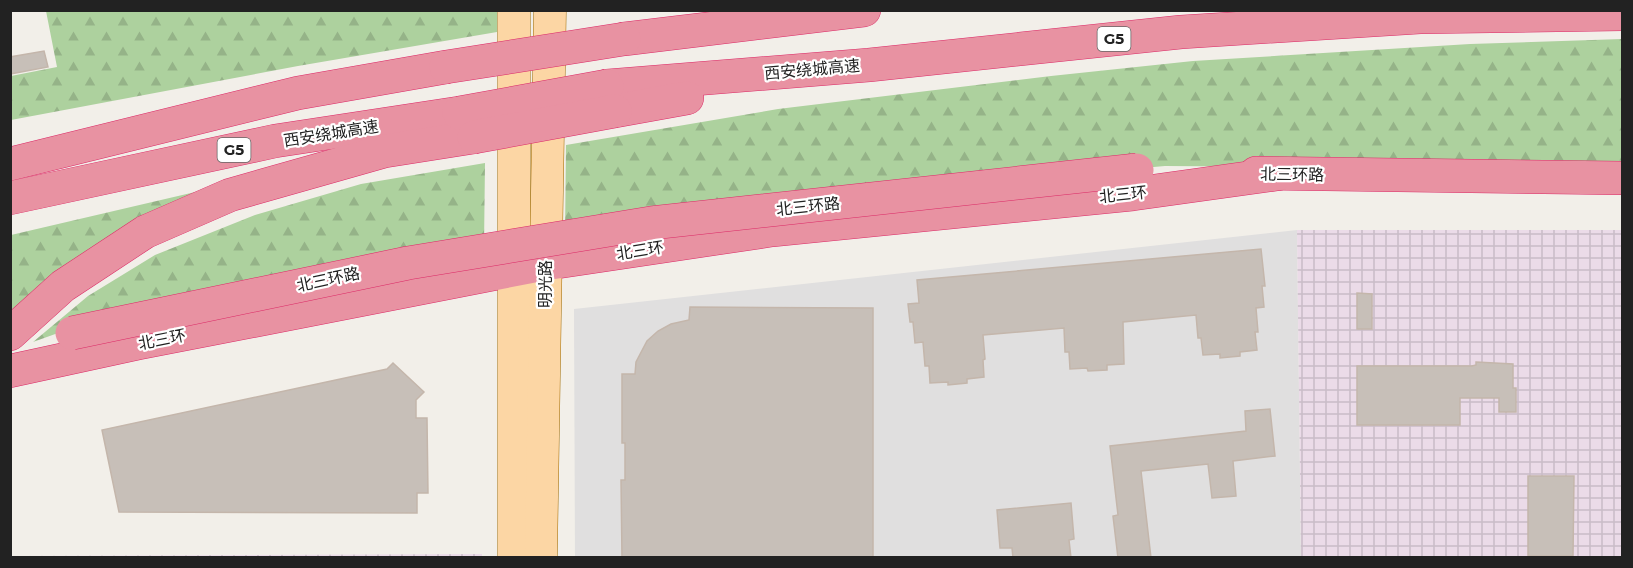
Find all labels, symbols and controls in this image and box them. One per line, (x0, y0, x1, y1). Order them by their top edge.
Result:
road number: G5 (1098, 27, 1130, 51)
street label: 西安绕城高速 (763, 56, 861, 83)
street label: 西安绕城高速 (282, 117, 380, 150)
road number: G5 (218, 138, 250, 162)
street label: 北三环路 (1260, 164, 1324, 185)
street label: 北三环 (1098, 183, 1148, 206)
street label: 北三环路 (775, 194, 841, 219)
street label: 北三环 (615, 237, 665, 264)
street label: 明光路 (536, 260, 555, 308)
street label: 北三环路 (295, 264, 361, 295)
street label: 北三环 (137, 326, 187, 353)

